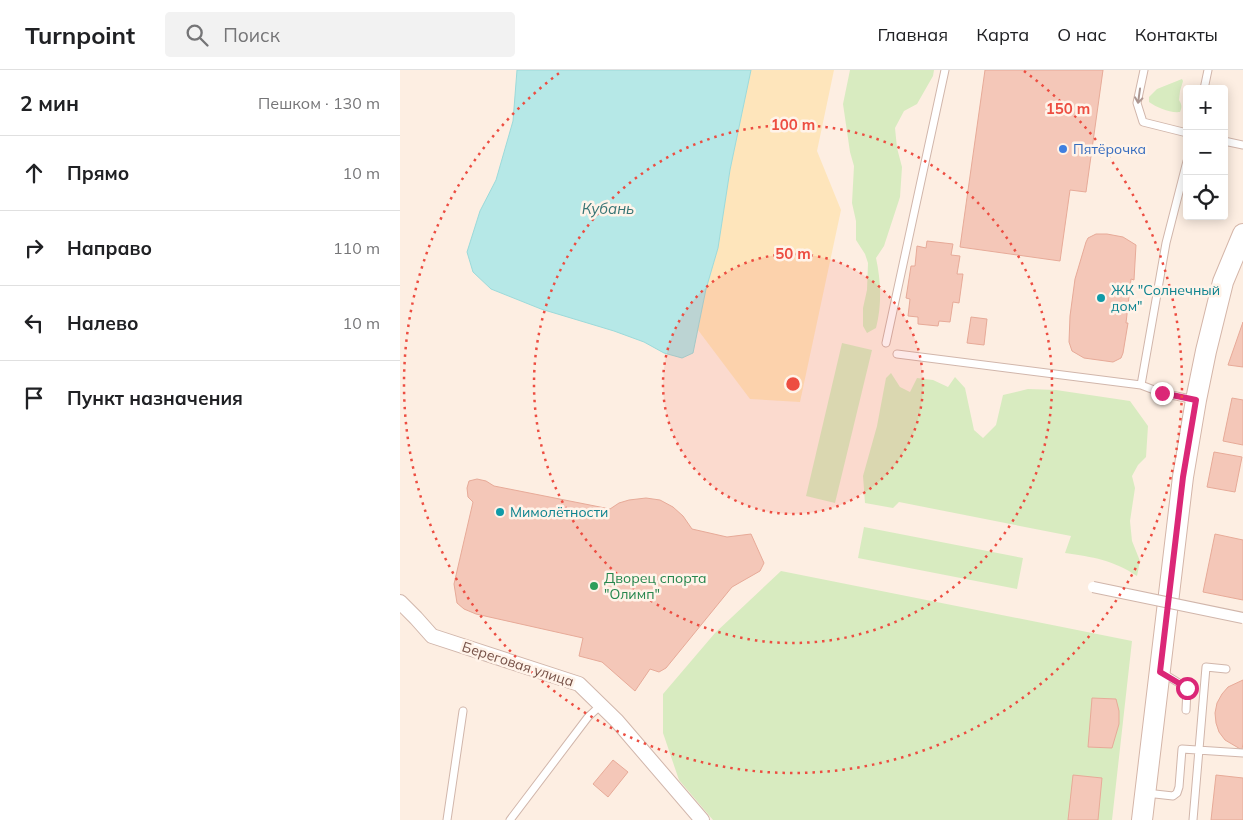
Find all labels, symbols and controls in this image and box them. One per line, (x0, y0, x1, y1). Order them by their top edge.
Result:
search box (165, 12, 515, 57)
text: Turnpoint (25, 20, 135, 50)
icon: search (183, 21, 211, 49)
text: Поиск (223, 23, 280, 47)
text: Главная (878, 23, 948, 46)
text: Карта (976, 23, 1029, 46)
text: О нас (1057, 23, 1107, 46)
text: Контакты (1135, 23, 1218, 46)
map controls (1183, 85, 1228, 220)
button: + (1183, 85, 1228, 130)
one-way arrow (1134, 88, 1144, 104)
text: 2 мин (20, 90, 79, 116)
text: Пешком · 130 m (258, 93, 380, 113)
text: 150 m (1046, 99, 1090, 118)
text: 100 m (771, 115, 815, 134)
button: − (1183, 130, 1228, 175)
place label: Пятёрочка (1073, 140, 1146, 158)
marker: Пятёрочка (1057, 143, 1069, 155)
icon: ahead (20, 159, 48, 187)
text: Прямо (67, 161, 129, 185)
text: 10 m (343, 163, 380, 183)
button: locate (1183, 175, 1228, 220)
water label: Кубань (582, 199, 634, 218)
icon: right (20, 234, 48, 262)
text: Направо (67, 236, 152, 260)
text: 110 m (333, 238, 380, 258)
text: 50 m (775, 244, 811, 263)
place label: ЖК "Солнечный дом" (1111, 281, 1220, 315)
marker: ЖК "Солнечный дом" (1095, 292, 1107, 304)
icon: left (20, 309, 48, 337)
text: Налево (67, 311, 139, 335)
text: 10 m (343, 313, 380, 333)
centre of rings (784, 375, 802, 393)
route end (1151, 382, 1174, 405)
icon: arrive (20, 384, 48, 412)
text: Пункт назначения (67, 386, 243, 410)
place label: Мимолётности (510, 503, 608, 521)
marker: Мимолётности (494, 506, 506, 518)
place label: Дворец спорта "Олимп" (604, 569, 707, 603)
marker: Дворец спорта "Олимп" (588, 580, 600, 592)
street label: Береговая улица (460, 637, 576, 691)
route start (1176, 677, 1199, 700)

